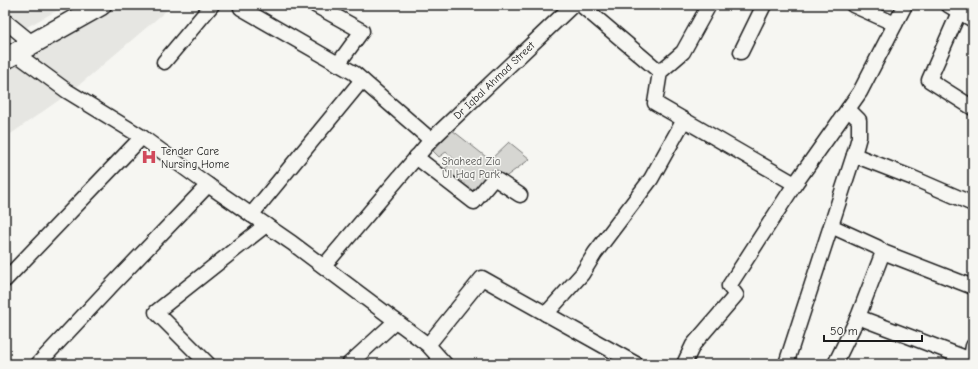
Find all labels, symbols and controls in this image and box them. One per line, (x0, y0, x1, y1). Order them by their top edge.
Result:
street label: Dr Iqbal Ahmad Street (451, 38, 538, 122)
place label: Tender Care Nursing Home (161, 145, 230, 171)
hospital icon: Tender Care Nursing Home (140, 148, 158, 166)
park label: Shaheed Zia Ul Haq Park (442, 155, 501, 181)
scale bar (824, 317, 922, 343)
text: 50 m (830, 324, 858, 338)

